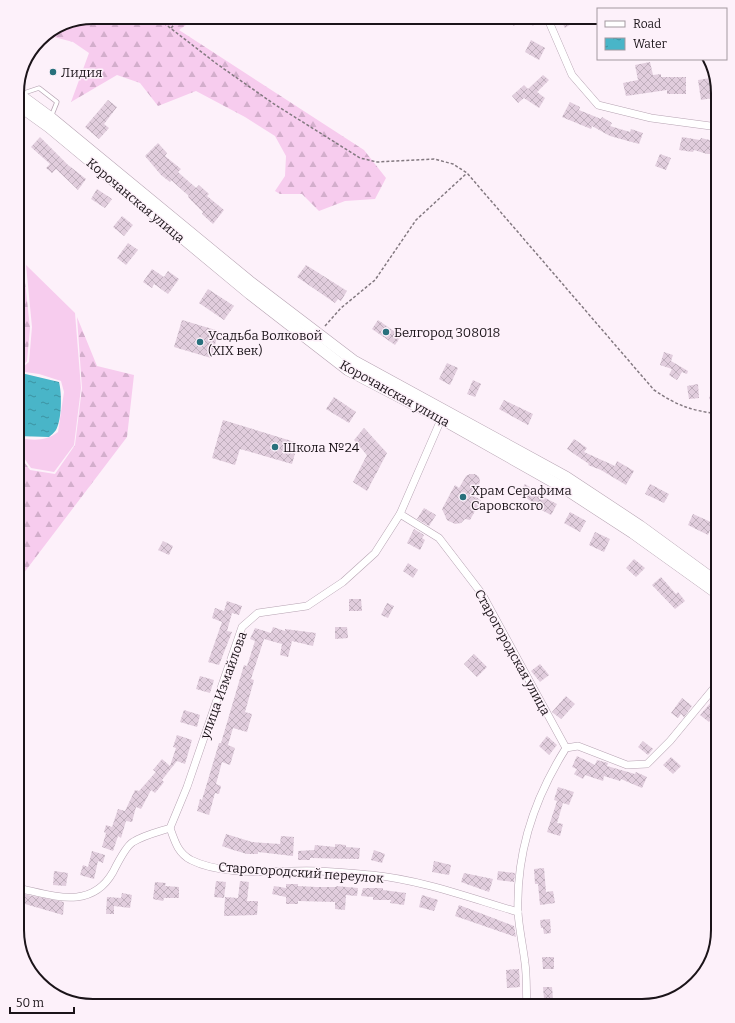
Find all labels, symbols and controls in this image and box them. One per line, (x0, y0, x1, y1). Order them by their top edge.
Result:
legend (597, 8, 727, 60)
text: Road (633, 17, 661, 31)
text: Water (633, 37, 668, 51)
place label: Лидия (61, 65, 102, 80)
marker: Лидия (48, 67, 58, 77)
street label: Корочанская улица (84, 155, 188, 246)
place label: Белгород 308018 (394, 325, 500, 340)
marker: Белгород 308018 (381, 327, 391, 337)
place label: Усадьба Волковой (XIX век) (208, 328, 323, 358)
marker: Усадьба Волковой (XIX век) (195, 337, 205, 347)
street label: Корочанская улица (337, 357, 452, 430)
place label: Школа №24 (283, 440, 360, 455)
marker: Школа №24 (270, 442, 280, 452)
place label: Храм Серафима Саровского (471, 483, 572, 513)
marker: Храм Серафима Саровского (458, 492, 468, 502)
street label: Старогородская улица (472, 587, 553, 718)
street label: улица Измайлова (197, 630, 250, 742)
street label: Старогородский переулок (218, 859, 385, 886)
scale bar (10, 989, 74, 1015)
text: 50 m (16, 996, 45, 1010)

